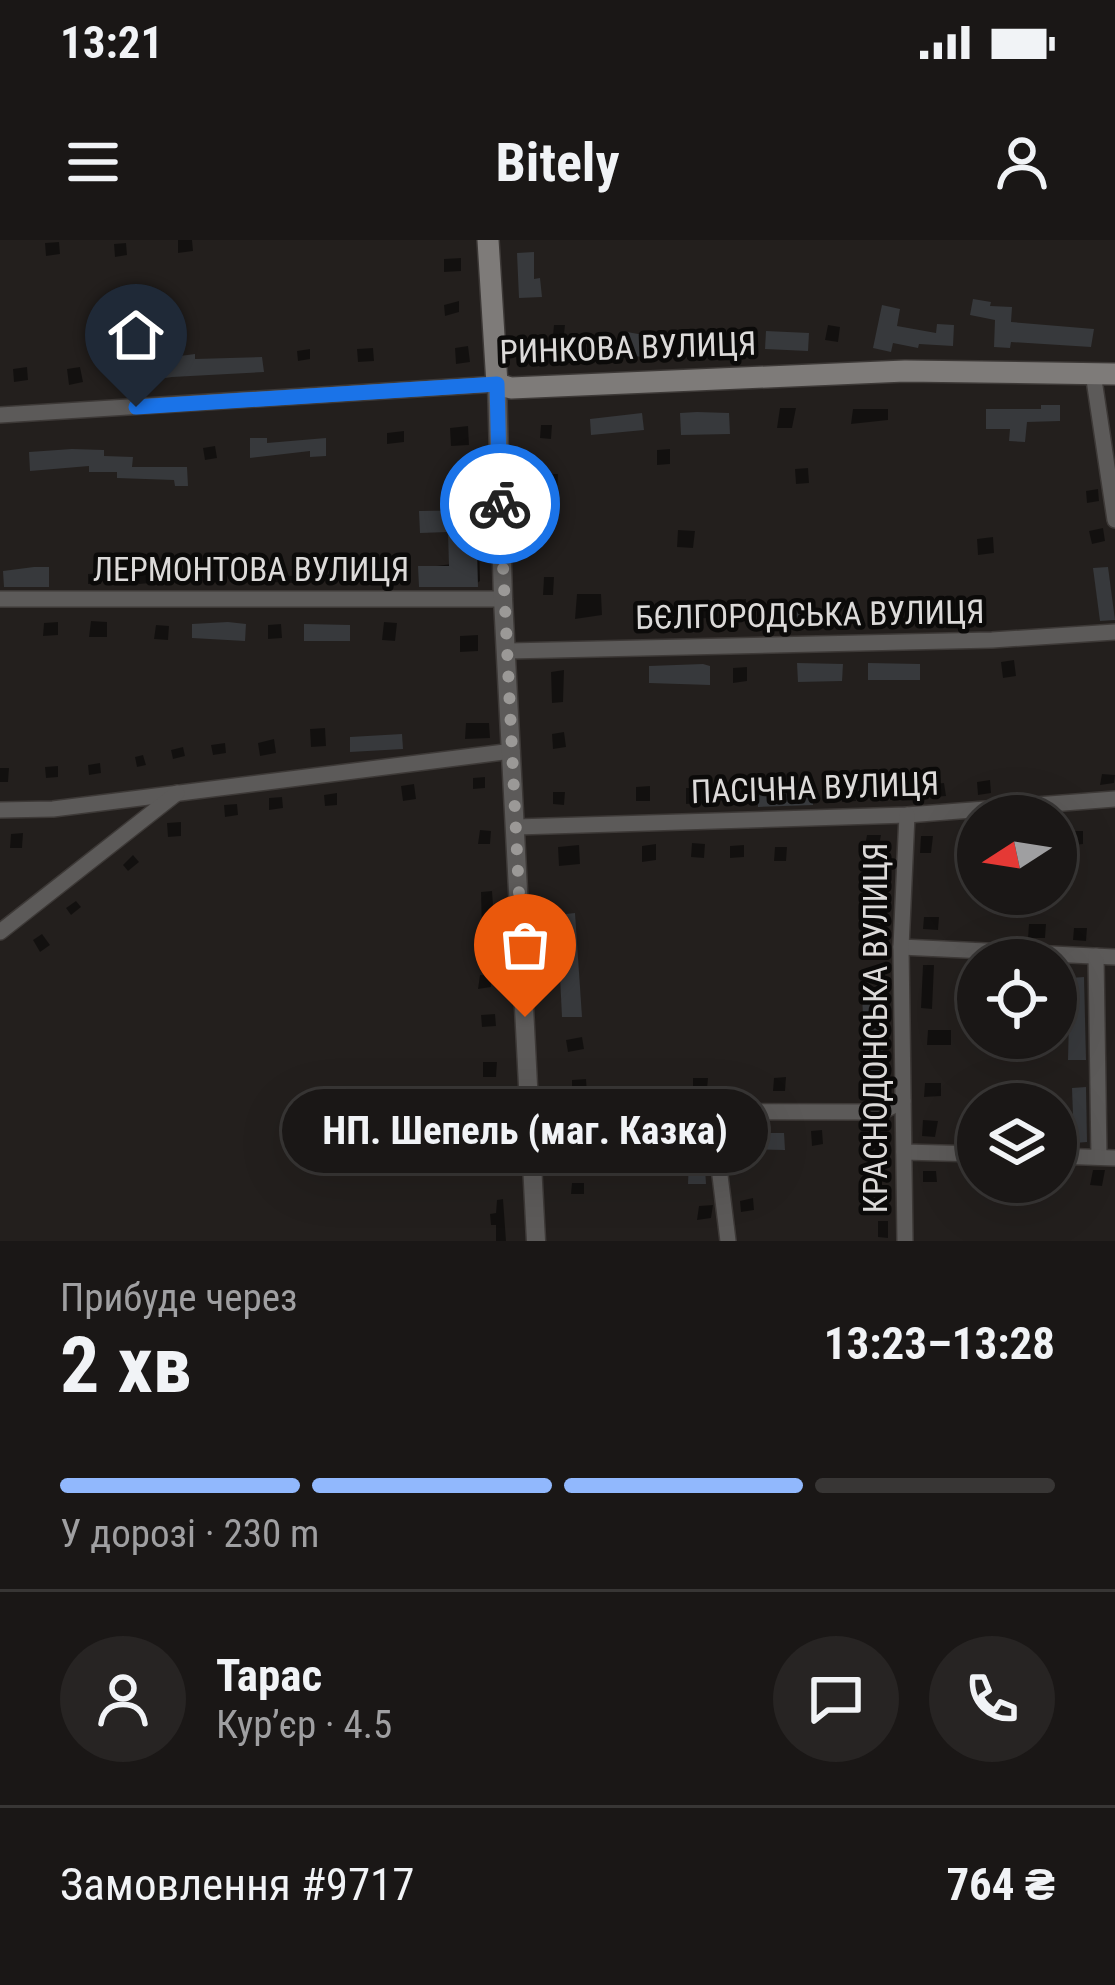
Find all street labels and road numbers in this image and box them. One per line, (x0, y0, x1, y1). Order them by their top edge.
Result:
street label: РИНКОВА ВУЛИЦЯ (499, 324, 757, 371)
street label: ЛЕРМОНТОВА ВУЛИЦЯ (93, 550, 409, 589)
street label: БЄЛГОРОДСЬКА ВУЛИЦЯ (635, 592, 985, 637)
street label: ПАСІЧНА ВУЛИЦЯ (690, 764, 940, 811)
street label: КРАСНОДОНСЬКА ВУЛИЦЯ (856, 842, 895, 1214)

